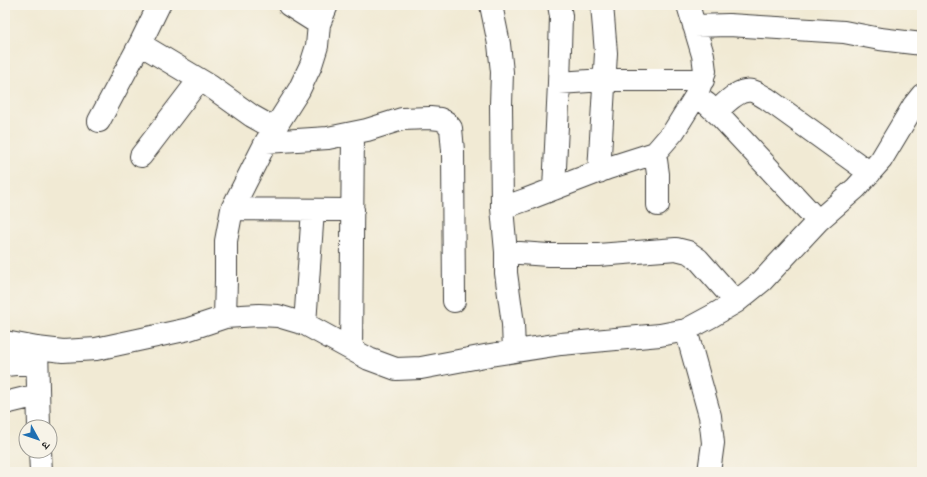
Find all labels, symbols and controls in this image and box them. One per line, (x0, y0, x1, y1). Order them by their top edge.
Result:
north arrow (18, 419, 58, 459)
text: उ (37, 437, 53, 452)

